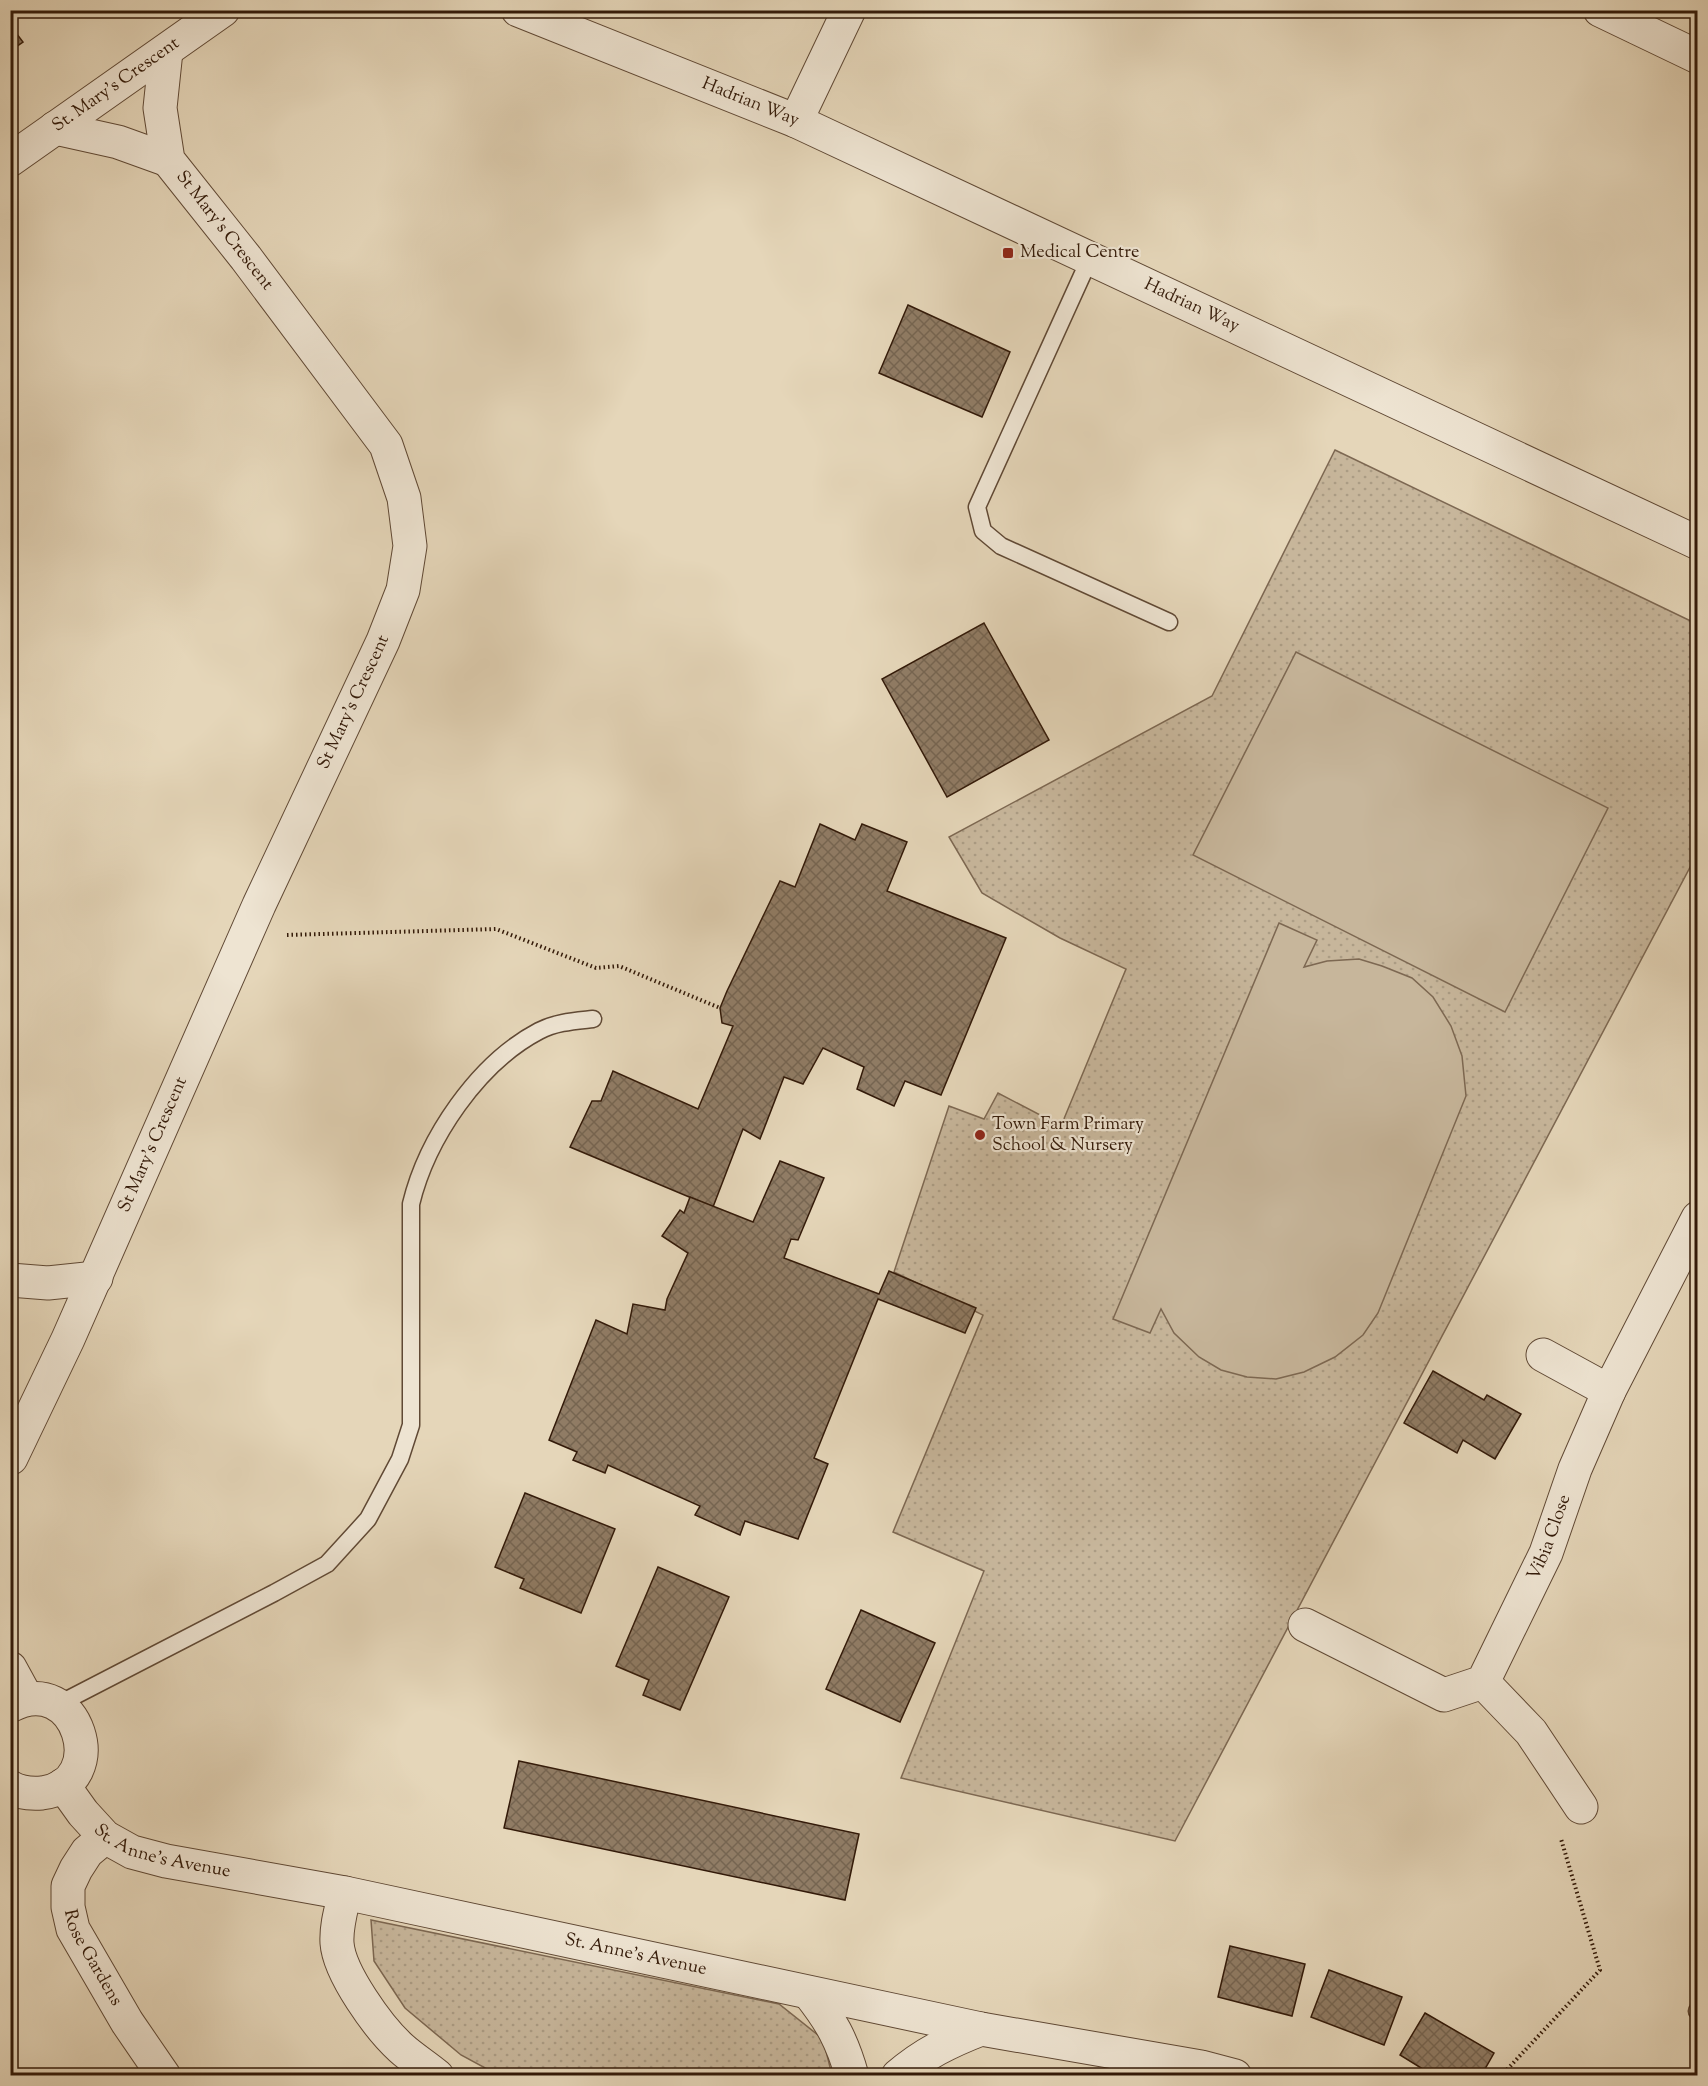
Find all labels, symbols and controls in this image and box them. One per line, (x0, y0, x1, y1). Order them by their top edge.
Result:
street label: St. Mary's Crescent (47, 31, 185, 139)
street label: Hadrian Way (698, 72, 803, 134)
street label: St Mary's Crescent (169, 166, 279, 296)
place label: Medical Centre (1020, 240, 1139, 266)
marker: Medical Centre (1001, 246, 1015, 260)
street label: Hadrian Way (1139, 272, 1244, 340)
street label: St Mary's Crescent (311, 631, 397, 774)
street label: St Mary's Crescent (112, 1073, 195, 1217)
place label: Town Farm Primary School & Nursery (992, 1112, 1144, 1159)
marker: Town Farm Primary School & Nursery (973, 1128, 987, 1142)
street label: Vibia Close (1521, 1491, 1578, 1585)
street label: St. Anne's Avenue (86, 1818, 232, 1885)
street label: Rose Gardens (56, 1907, 128, 2011)
street label: St. Anne's Avenue (562, 1927, 709, 1983)

